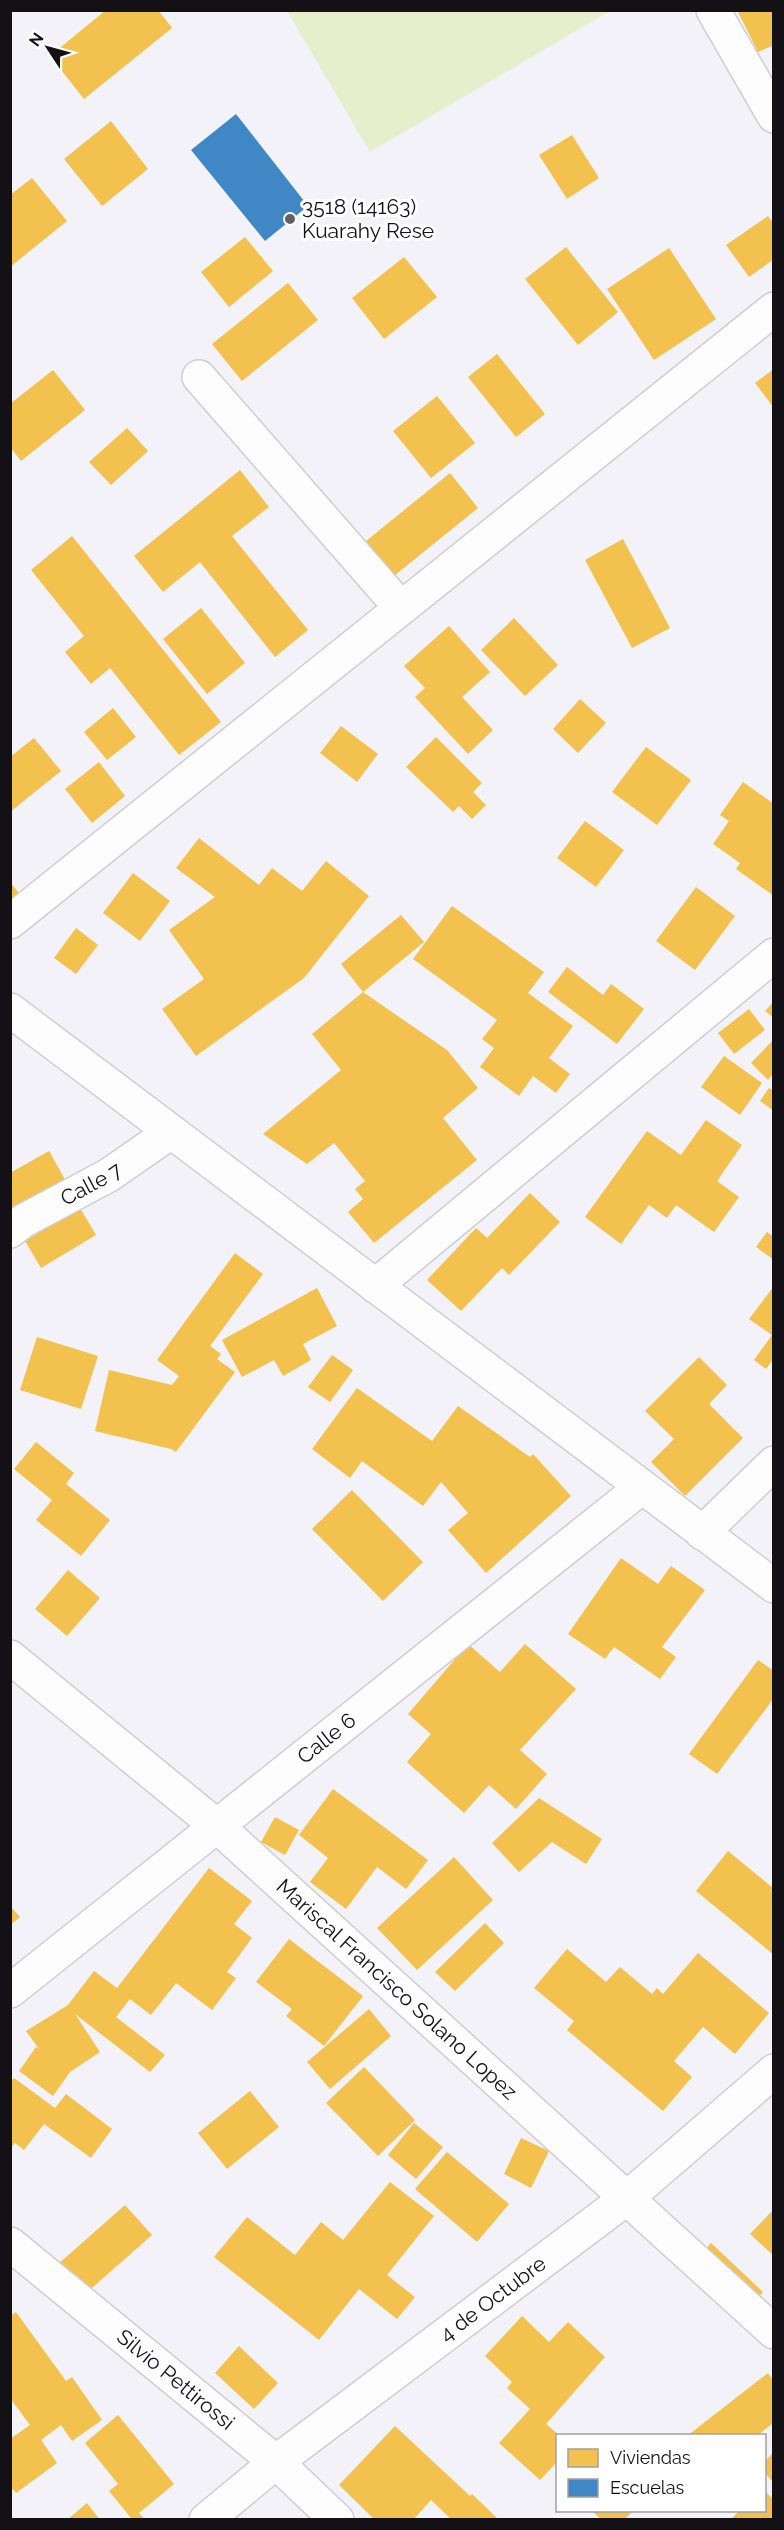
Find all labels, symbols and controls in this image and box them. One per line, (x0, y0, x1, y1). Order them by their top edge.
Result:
north arrow (18, 18, 78, 78)
text: N (25, 29, 48, 50)
place label: 3518 (14163) Kuarahy Rese (302, 194, 434, 243)
marker: 3518 (14163) Kuarahy Rese (283, 212, 297, 226)
street label: Calle 7 (56, 1156, 127, 1211)
street label: Calle 6 (292, 1707, 361, 1769)
street label: Mariscal Francisco Solano Lopez (272, 1873, 522, 2104)
street label: 4 de Octubre (434, 2251, 551, 2347)
street label: Silvio Pettirossi (112, 2324, 240, 2435)
legend (556, 2434, 766, 2512)
text: Viviendas (610, 2447, 691, 2468)
text: Escuelas (610, 2477, 684, 2498)

